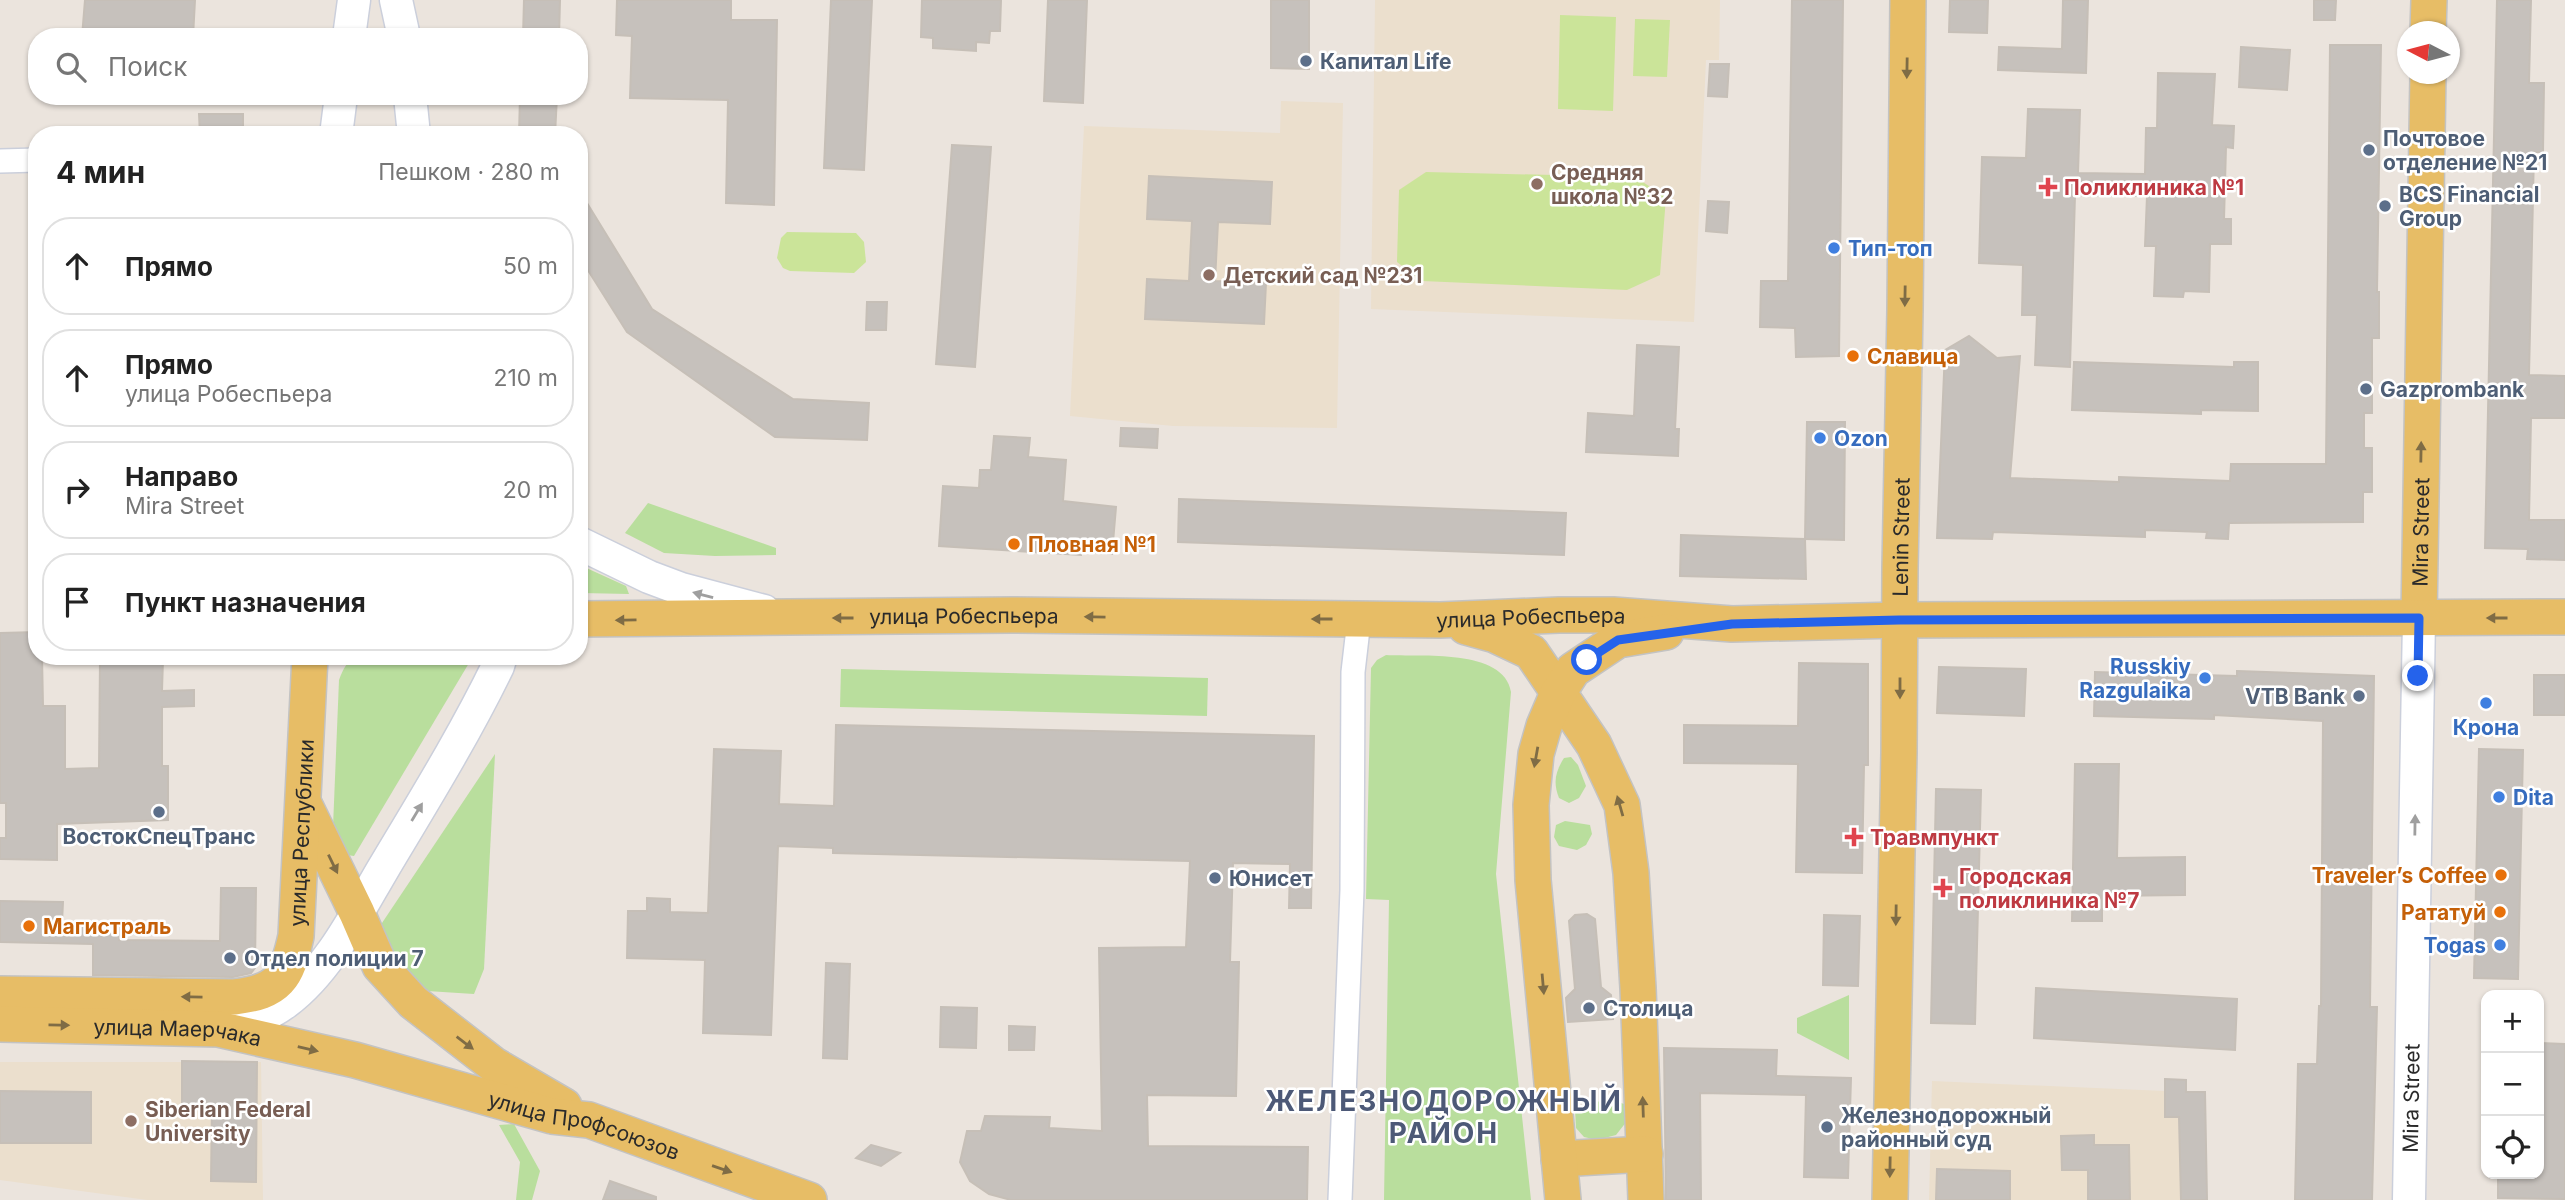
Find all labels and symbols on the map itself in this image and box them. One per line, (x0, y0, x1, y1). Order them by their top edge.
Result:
north arrow (2397, 21, 2460, 84)
place label: Капитал Life (1320, 49, 1452, 74)
marker: Капитал Life (1298, 53, 1314, 69)
one-way arrow (1902, 57, 1913, 79)
place label: Почтовое отделение №21 (2383, 126, 2547, 175)
marker: Почтовое отделение №21 (2361, 142, 2377, 158)
place label: Средняя школа №32 (1551, 160, 1673, 209)
place label: Поликлиника №1 (2064, 175, 2244, 200)
marker: Средняя школа №32 (1529, 176, 1545, 192)
marker: Поликлиника №1 (2038, 177, 2058, 197)
place label: BCS Financial Group (2399, 182, 2539, 231)
marker: BCS Financial Group (2377, 198, 2393, 214)
place label: Тип-топ (1848, 236, 1933, 261)
marker: Тип-топ (1826, 240, 1842, 256)
place label: Детский сад №231 (1223, 263, 1422, 288)
marker: Детский сад №231 (1201, 267, 1217, 283)
one-way arrow (1900, 285, 1911, 307)
place label: Славица (1867, 344, 1959, 369)
marker: Славица (1845, 348, 1861, 364)
place label: Gazprombank (2380, 377, 2525, 402)
marker: Gazprombank (2358, 381, 2374, 397)
place label: Ozon (1834, 426, 1888, 451)
marker: Ozon (1812, 430, 1828, 446)
one-way arrow (2416, 440, 2427, 462)
street label: Lenin Street (1887, 477, 1914, 597)
street label: Mira Street (2407, 477, 2434, 587)
place label: Пловная №1 (1028, 532, 1156, 557)
marker: Пловная №1 (1006, 536, 1022, 552)
one-way arrow (692, 589, 714, 600)
street label: улица Робеспьера (869, 602, 1059, 629)
street label: улица Робеспьера (1436, 602, 1626, 633)
one-way arrow (1084, 611, 1106, 622)
one-way arrow (832, 612, 854, 624)
one-way arrow (2486, 612, 2508, 624)
one-way arrow (1311, 613, 1333, 625)
one-way arrow (615, 614, 637, 626)
route start (1571, 644, 1602, 675)
place label: Russkiy Razgulaika (2079, 654, 2191, 703)
route end (2402, 660, 2433, 691)
marker: Russkiy Razgulaika (2197, 670, 2213, 686)
one-way arrow (1894, 677, 1906, 699)
place label: VTB Bank (2245, 684, 2346, 709)
marker: VTB Bank (2351, 688, 2367, 704)
marker: Крона (2478, 695, 2494, 711)
place label: Крона (2453, 715, 2519, 740)
street label: улица Республики (284, 738, 318, 927)
one-way arrow (1530, 746, 1541, 768)
place label: Dita (2513, 785, 2554, 810)
marker: Dita (2491, 789, 2507, 805)
one-way arrow (1614, 794, 1625, 816)
one-way arrow (411, 803, 424, 822)
marker: ВостокСпецТранс (151, 804, 167, 820)
one-way arrow (2410, 814, 2421, 836)
place label: ВостокСпецТранс (62, 824, 256, 849)
place label: Травмпункт (1870, 825, 1999, 850)
marker: Травмпункт (1844, 827, 1864, 847)
one-way arrow (328, 854, 339, 874)
place label: Traveler’s Coffee (2312, 863, 2487, 888)
place label: Городская поликлиника №7 (1959, 864, 2139, 913)
place label: Юнисет (1229, 866, 1313, 891)
marker: Traveler’s Coffee (2493, 867, 2509, 883)
marker: Юнисет (1207, 870, 1223, 886)
marker: Городская поликлиника №7 (1933, 878, 1953, 898)
place label: Рататуй (2401, 900, 2486, 925)
marker: Рататуй (2492, 904, 2508, 920)
one-way arrow (1890, 905, 1901, 927)
place label: Магистраль (43, 914, 171, 939)
marker: Магистраль (21, 918, 37, 934)
place label: Togas (2424, 933, 2486, 958)
marker: Togas (2492, 937, 2508, 953)
place label: Отдел полиции 7 (244, 946, 424, 971)
marker: Отдел полиции 7 (222, 950, 238, 966)
one-way arrow (1537, 973, 1548, 995)
one-way arrow (180, 991, 202, 1003)
place label: Столица (1603, 996, 1693, 1021)
marker: Столица (1581, 1000, 1597, 1016)
street label: улица Маерчака (93, 1014, 264, 1051)
one-way arrow (48, 1020, 70, 1031)
one-way arrow (456, 1036, 474, 1051)
street label: Mira Street (2397, 1043, 2424, 1153)
one-way arrow (298, 1044, 320, 1055)
district label: ЖЕЛЕЗНОДОРОЖНЫЙ РАЙОН (1265, 1083, 1623, 1150)
street label: улица Профсоюзов (486, 1086, 683, 1164)
one-way arrow (1637, 1096, 1648, 1118)
place label: Siberian Federal University (145, 1097, 311, 1146)
place label: Железнодорожный районный суд (1841, 1103, 2051, 1152)
marker: Siberian Federal University (123, 1113, 139, 1129)
marker: Железнодорожный районный суд (1819, 1119, 1835, 1135)
one-way arrow (1885, 1157, 1896, 1179)
one-way arrow (712, 1164, 733, 1175)

